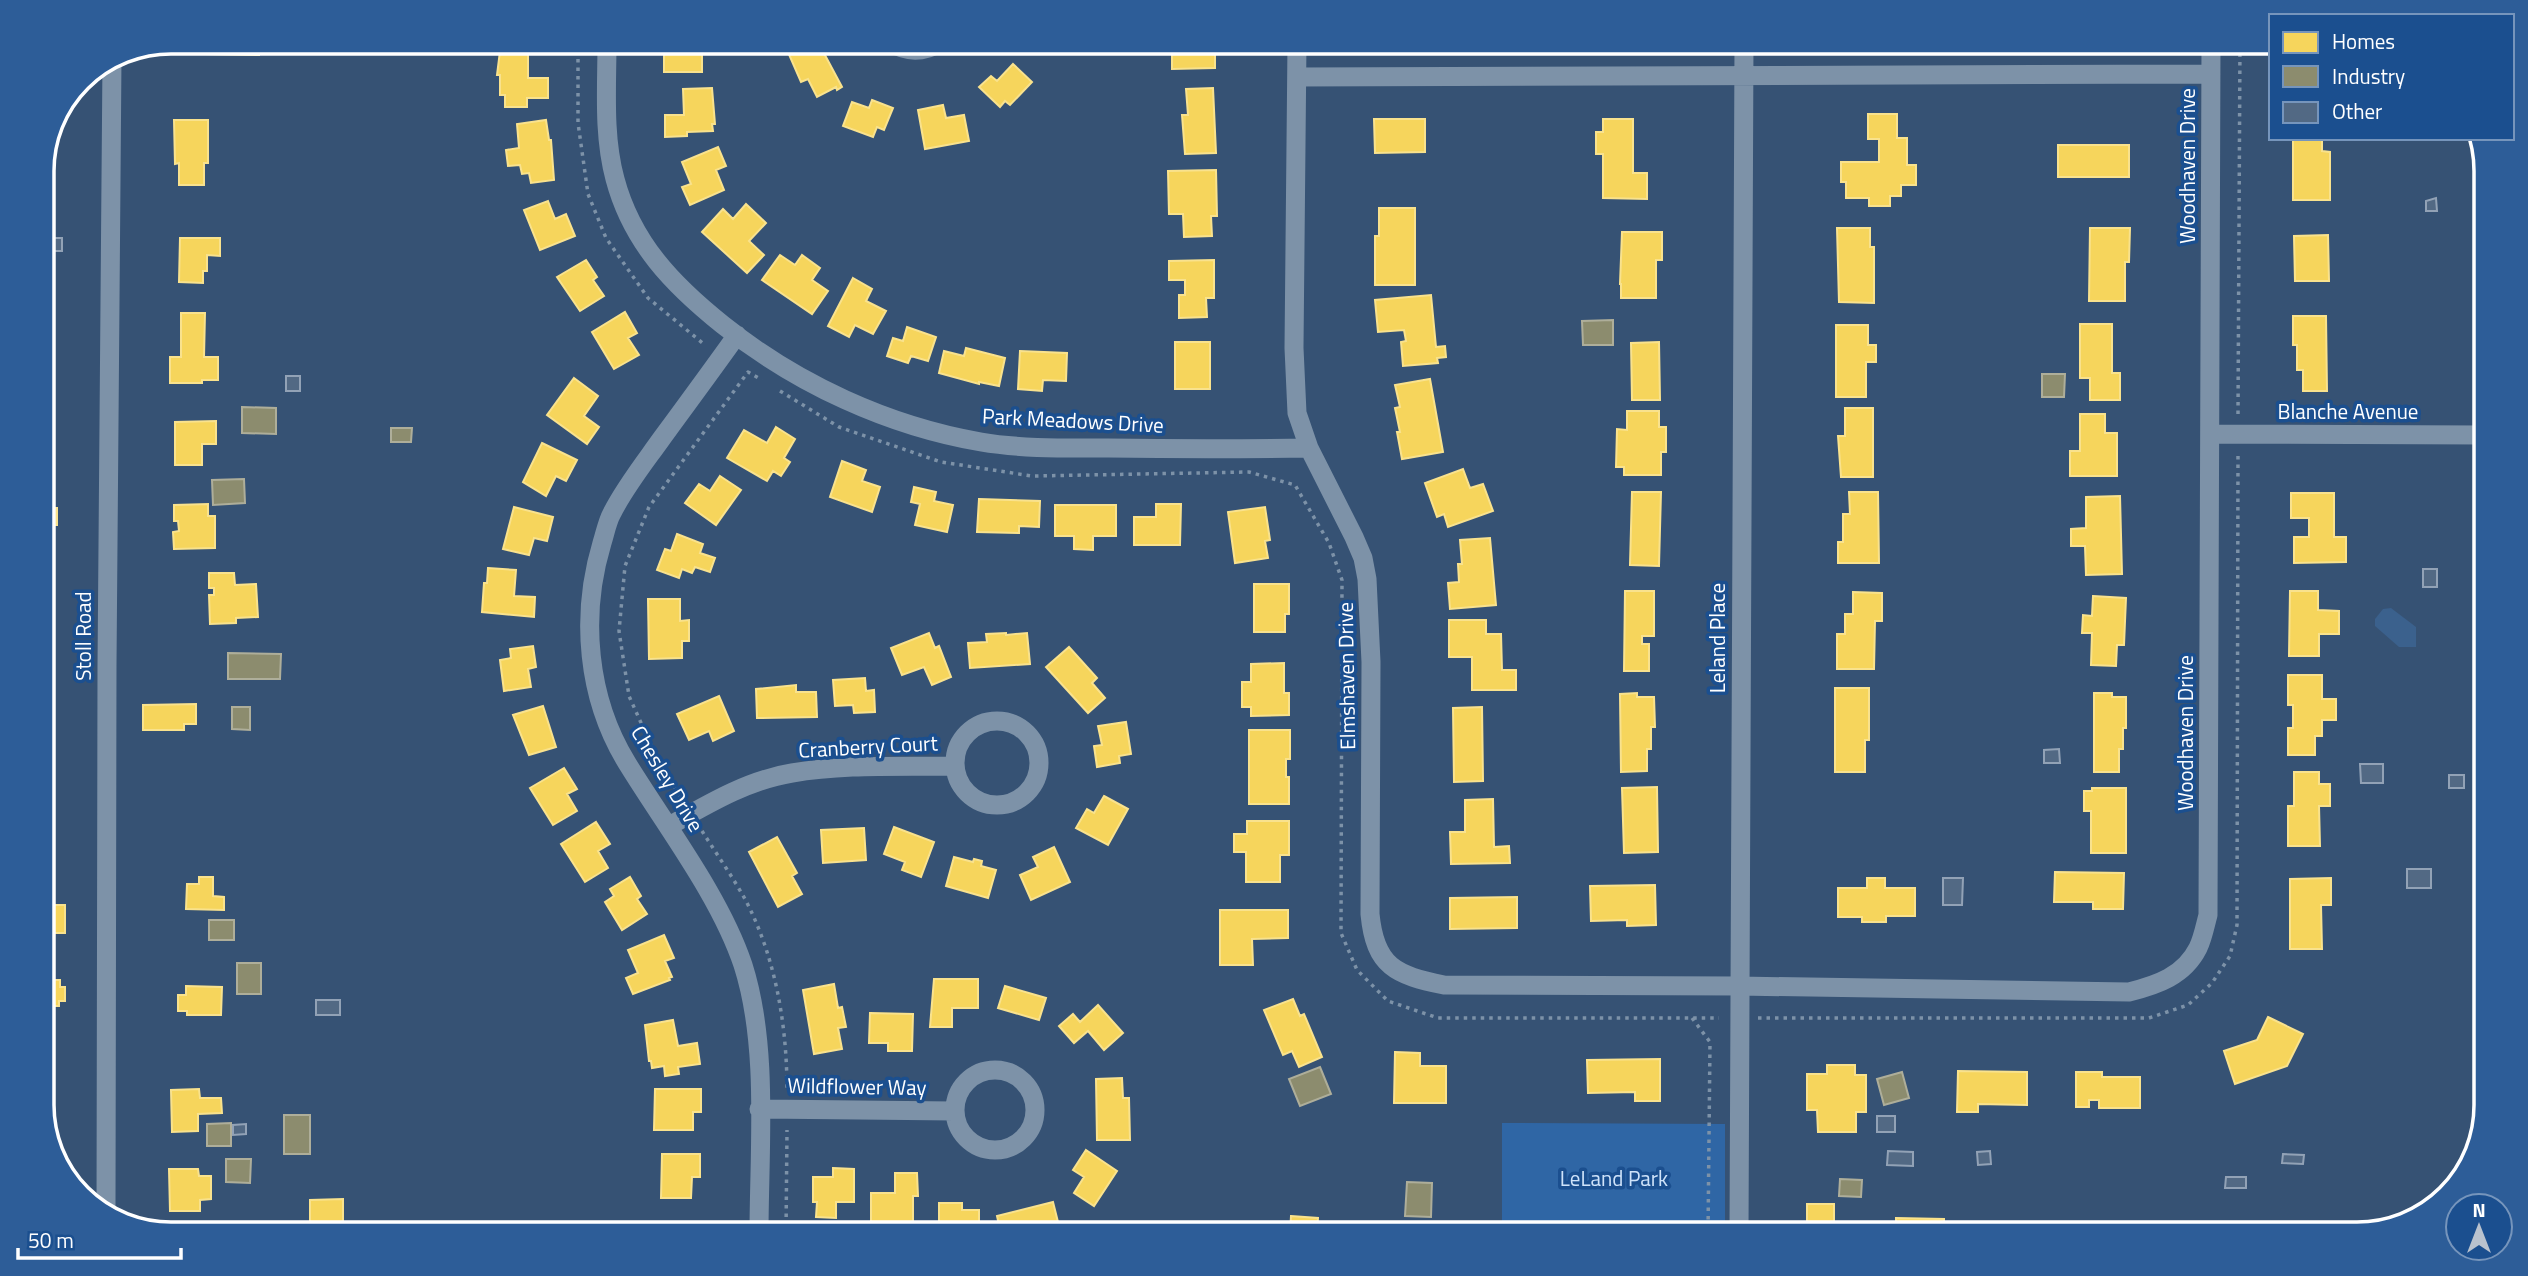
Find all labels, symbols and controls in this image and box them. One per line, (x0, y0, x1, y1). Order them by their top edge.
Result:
legend (2269, 14, 2514, 140)
text: Homes (2332, 25, 2395, 57)
text: Industry (2332, 60, 2405, 92)
street label: Woodhaven Drive (2171, 88, 2203, 244)
text: Other (2332, 95, 2382, 127)
street label: Blanche Avenue (2278, 395, 2418, 427)
street label: Park Meadows Drive (981, 399, 1165, 441)
street label: Leland Place (1701, 583, 1733, 693)
street label: Stoll Road (67, 591, 99, 681)
street label: Elmshaven Drive (1329, 602, 1363, 750)
street label: Woodhaven Drive (2169, 655, 2201, 811)
street label: Chesley Drive (623, 719, 712, 838)
street label: Cranberry Court (797, 726, 939, 766)
street label: Wildflower Way (787, 1069, 927, 1103)
park label: LeLand Park (1560, 1162, 1668, 1194)
north arrow (2444, 1192, 2514, 1262)
text: N (2472, 1195, 2486, 1224)
scale bar (18, 1216, 180, 1260)
text: 50 m (28, 1224, 74, 1256)

